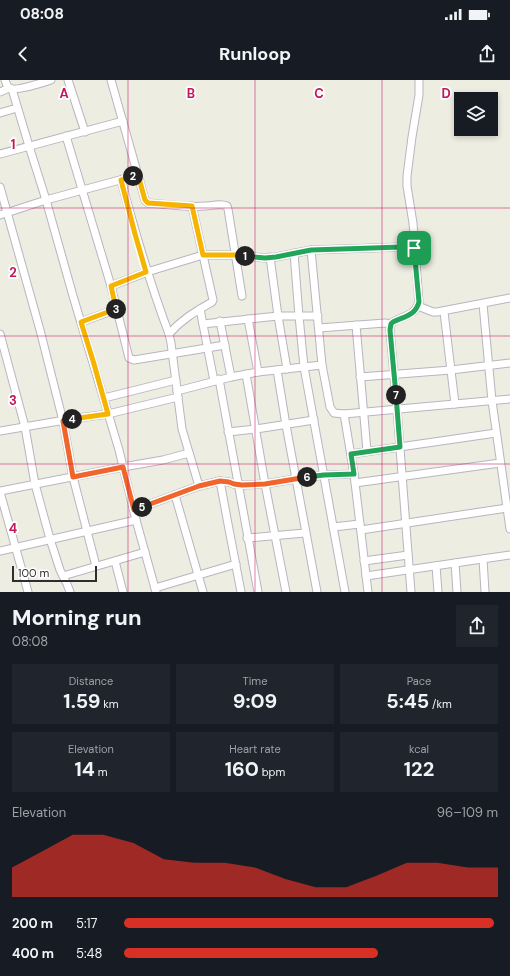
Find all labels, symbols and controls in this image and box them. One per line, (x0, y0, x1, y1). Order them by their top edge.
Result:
text: 08:08 (20, 4, 64, 24)
text: Runloop (219, 42, 291, 66)
icon: back (12, 43, 34, 65)
icon: share (476, 43, 498, 65)
text: A (59, 85, 69, 102)
text: B (187, 85, 195, 102)
text: C (314, 85, 324, 102)
text: D (441, 85, 451, 102)
map controls (454, 92, 498, 136)
button: layers (454, 92, 498, 136)
text: 1 (11, 136, 15, 153)
pin: 2 (123, 166, 143, 186)
text: 2 (130, 169, 136, 183)
pin (397, 231, 431, 265)
icon: arrive (403, 237, 425, 259)
pin: 1 (235, 246, 255, 266)
text: 1 (243, 249, 247, 263)
text: 2 (9, 264, 17, 281)
pin: 3 (106, 299, 126, 319)
text: 3 (113, 302, 119, 316)
pin: 7 (386, 385, 406, 405)
text: 7 (393, 388, 399, 402)
text: 3 (9, 392, 17, 409)
pin: 4 (62, 409, 82, 429)
text: 4 (68, 412, 76, 426)
pin: 6 (297, 467, 317, 487)
text: 6 (304, 470, 310, 484)
pin: 5 (132, 497, 152, 517)
text: 5 (139, 500, 145, 514)
text: 4 (9, 520, 17, 537)
scale bar (12, 564, 97, 583)
text: 100 m (18, 566, 49, 580)
text: Morning run (12, 603, 142, 632)
button: share (456, 605, 498, 647)
text: 08:08 (12, 633, 48, 650)
text: Distance (69, 674, 113, 688)
text: Time (243, 674, 267, 688)
text: Pace (407, 674, 431, 688)
text: 1.59 (63, 688, 100, 714)
text: 9:09 (233, 688, 277, 714)
text: 5:45 (386, 688, 429, 714)
text: km (100, 697, 119, 711)
text: /km (429, 697, 452, 711)
text: Elevation (68, 742, 114, 756)
text: Heart rate (229, 742, 281, 756)
text: kcal (409, 742, 429, 756)
text: 14 (74, 756, 95, 782)
text: 160 (225, 756, 259, 782)
text: 122 (404, 756, 434, 782)
text: m (95, 765, 108, 779)
text: bpm (259, 765, 285, 779)
text: Elevation (12, 804, 66, 821)
text: 96–109 m (437, 804, 498, 821)
text: 200 m (12, 915, 53, 932)
text: 5:17 (76, 915, 98, 932)
text: 400 m (12, 945, 54, 962)
text: 5:48 (76, 945, 102, 962)

